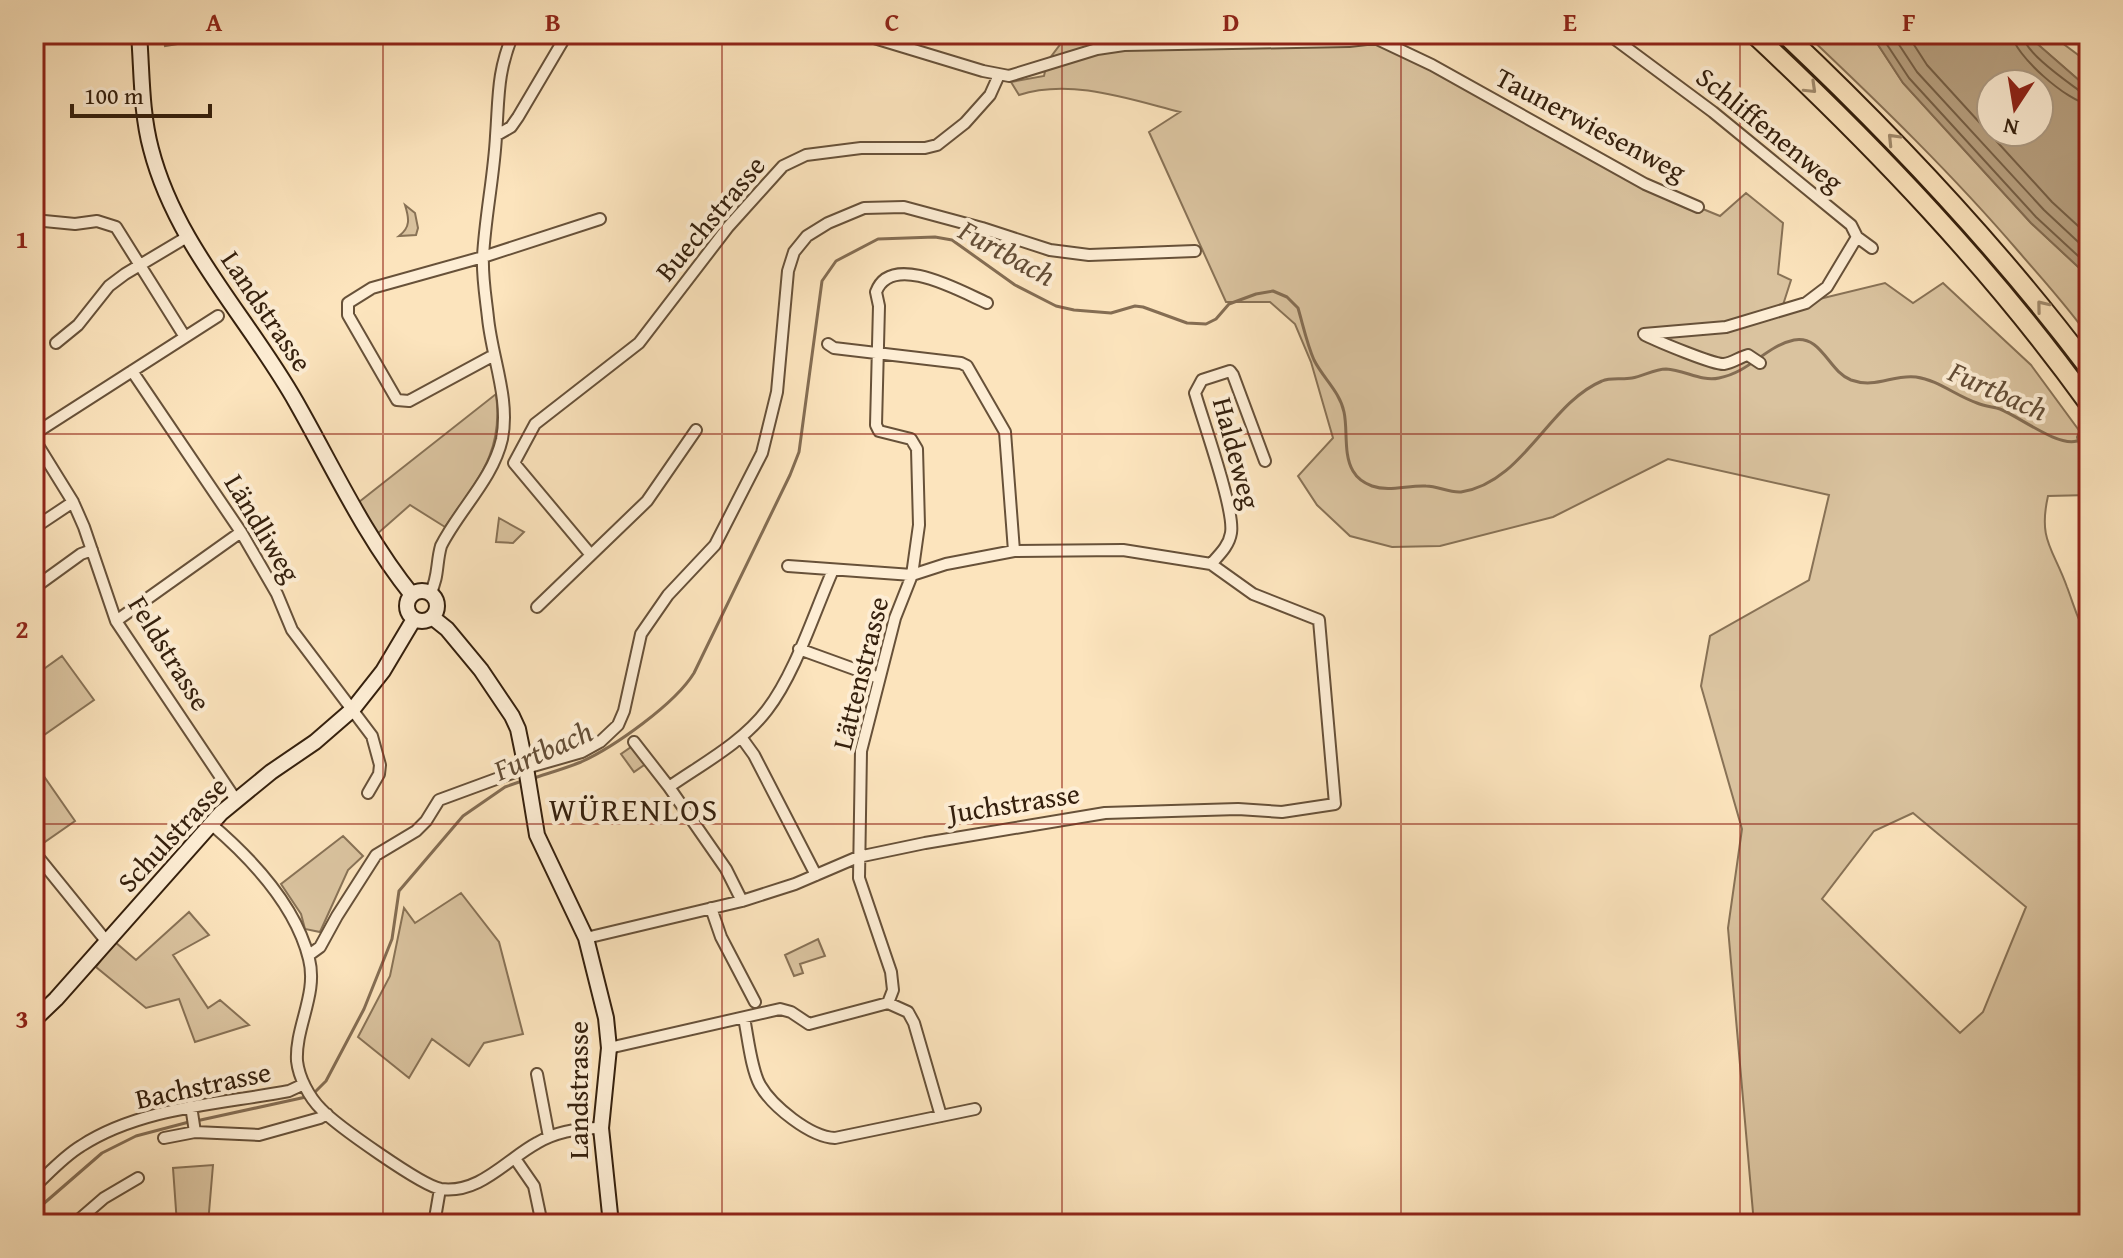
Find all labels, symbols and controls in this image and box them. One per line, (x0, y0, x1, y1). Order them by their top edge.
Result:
text: A (206, 2, 223, 41)
text: B (545, 2, 561, 41)
text: C (885, 2, 899, 41)
text: D (1223, 2, 1239, 41)
text: E (1563, 2, 1577, 41)
text: F (1902, 2, 1916, 41)
street label: Taunerwiesenweg (1489, 56, 1694, 191)
street label: Schliffenenweg (1688, 56, 1853, 201)
scale bar (72, 68, 210, 118)
north arrow (1975, 68, 2055, 148)
text: 100 m (84, 78, 144, 113)
one-way arrow (1801, 78, 1816, 92)
text: N (2000, 110, 2021, 145)
one-way arrow (1888, 134, 1902, 148)
street label: Buechstrasse (645, 146, 774, 289)
water label: Furtbach (950, 207, 1064, 297)
text: 1 (15, 219, 29, 258)
street label: Landstrasse (212, 242, 323, 380)
one-way arrow (2037, 300, 2051, 315)
water label: Furtbach (1941, 348, 2055, 431)
street label: Haldeweg (1203, 392, 1272, 513)
street label: Ländliweg (215, 466, 312, 590)
street label: Feldstrasse (119, 587, 222, 718)
street label: Lättenstrasse (821, 592, 898, 754)
text: 2 (15, 609, 29, 648)
water label: Furtbach (485, 709, 599, 792)
street label: Schulstrasse (107, 767, 236, 901)
street label: Juchstrasse (942, 772, 1083, 834)
district label: WÜRENLOS (549, 786, 719, 833)
text: 3 (15, 999, 29, 1038)
street label: Landstrasse (557, 1021, 598, 1159)
street label: Bachstrasse (131, 1050, 275, 1119)

